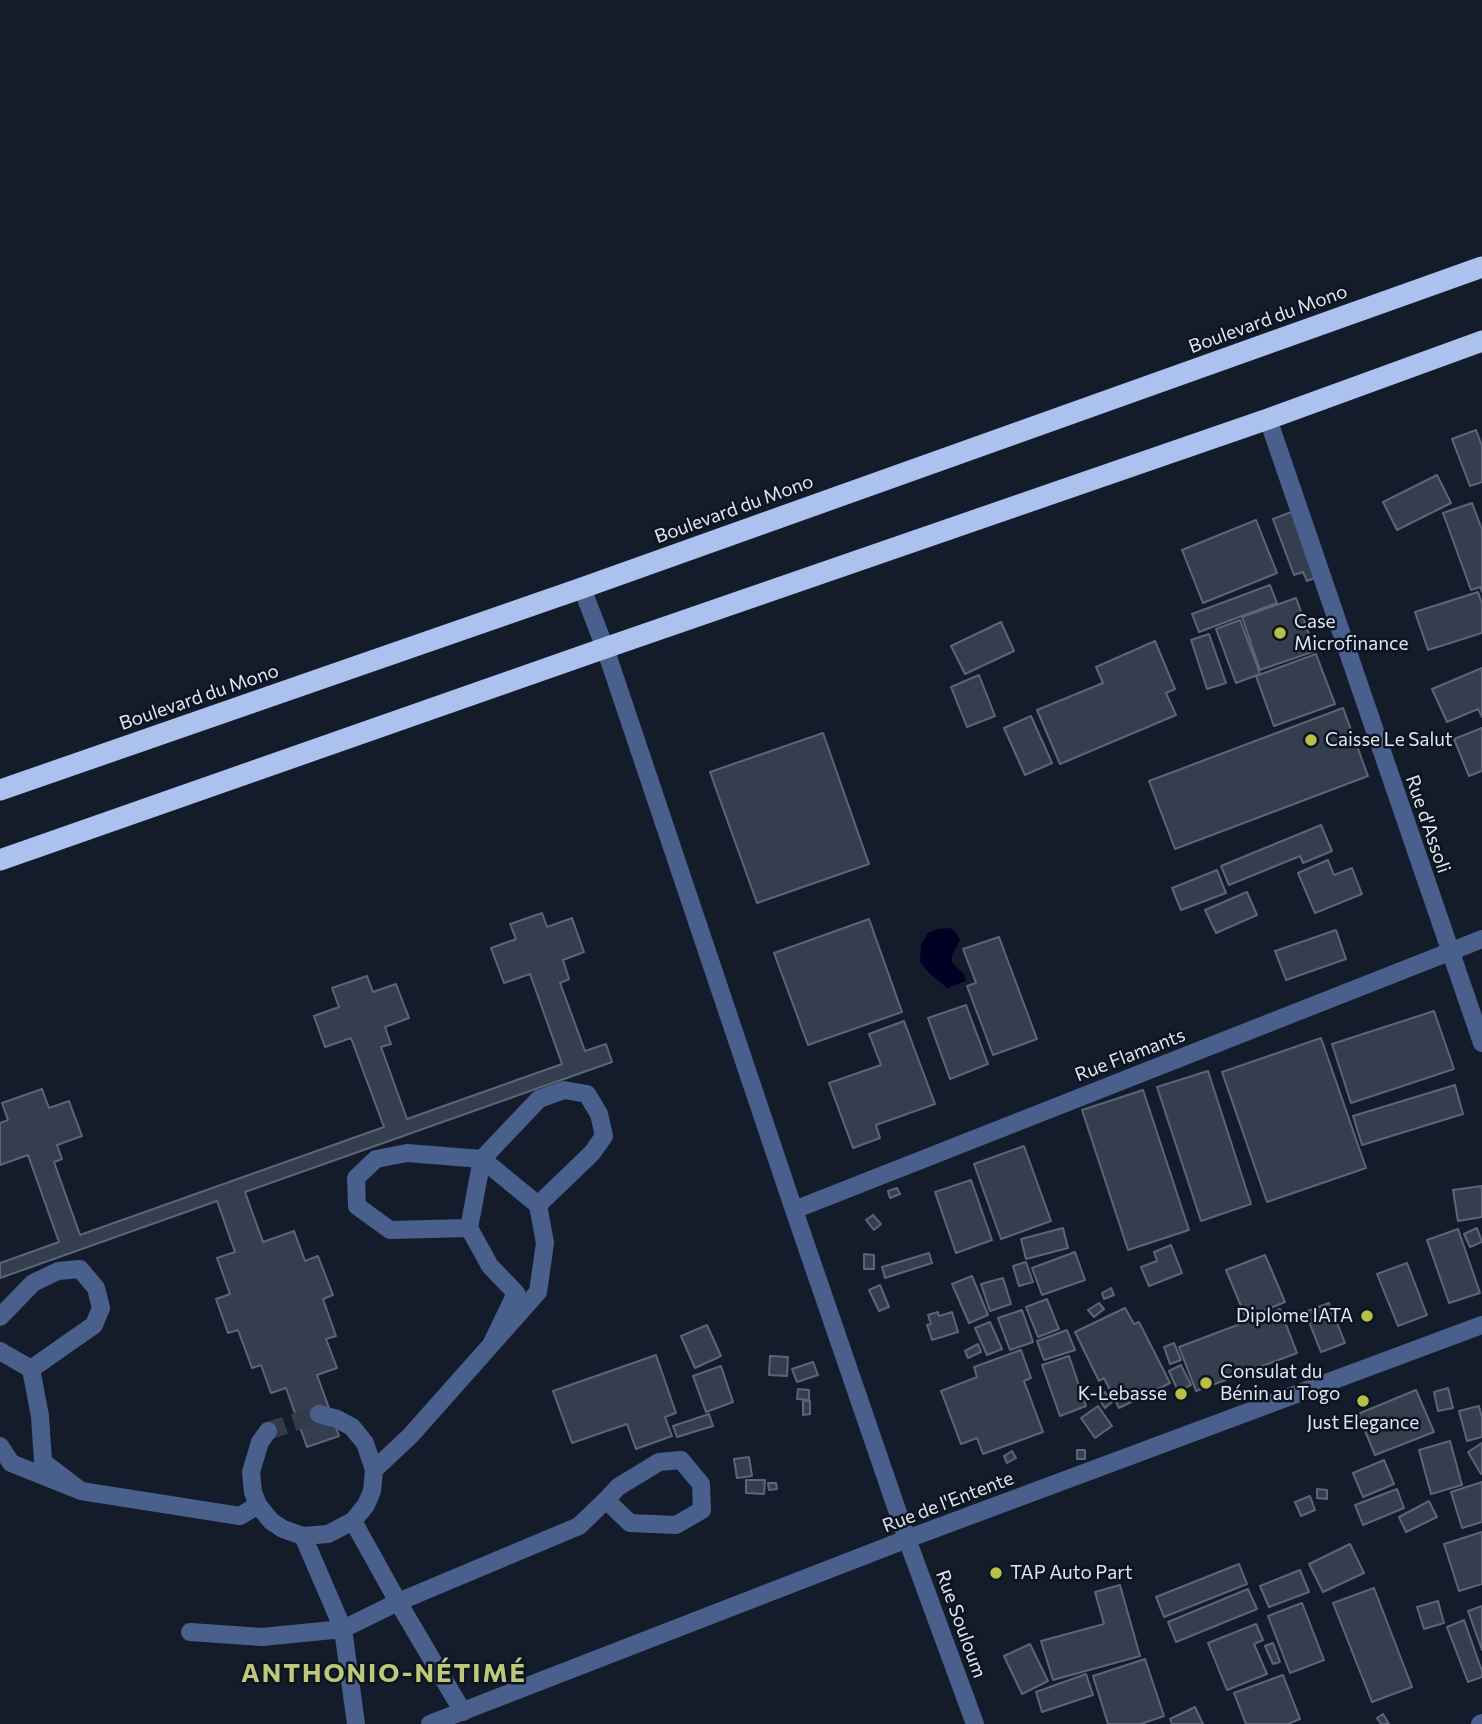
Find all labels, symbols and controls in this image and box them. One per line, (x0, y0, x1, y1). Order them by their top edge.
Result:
street label: Boulevard du Mono (1186, 280, 1350, 358)
street label: Boulevard du Mono (652, 470, 816, 548)
place label: Case Microfinance (1294, 611, 1408, 655)
marker: Case Microfinance (1272, 625, 1288, 641)
street label: Boulevard du Mono (116, 659, 282, 735)
place label: Caisse Le Salut (1325, 729, 1453, 751)
marker: Caisse Le Salut (1303, 732, 1319, 748)
street label: Rue d'Assoli (1401, 772, 1455, 876)
street label: Rue Flamants (1072, 1024, 1188, 1086)
place label: Diplome IATA (1236, 1305, 1353, 1327)
marker: Diplome IATA (1359, 1308, 1375, 1324)
place label: Consulat du Bénin au Togo (1220, 1361, 1340, 1405)
marker: Consulat du Bénin au Togo (1198, 1375, 1214, 1391)
place label: K-Lebasse (1078, 1383, 1167, 1405)
marker: K-Lebasse (1173, 1386, 1189, 1402)
marker: Just Elegance (1355, 1393, 1371, 1409)
place label: Just Elegance (1307, 1412, 1419, 1434)
street label: Rue de l'Entente (879, 1467, 1017, 1537)
place label: TAP Auto Part (1010, 1562, 1133, 1584)
marker: TAP Auto Part (988, 1565, 1004, 1581)
street label: Rue Souloum (931, 1567, 991, 1681)
district label: ANTHONIO-NÉTIMÉ (243, 1657, 525, 1689)

